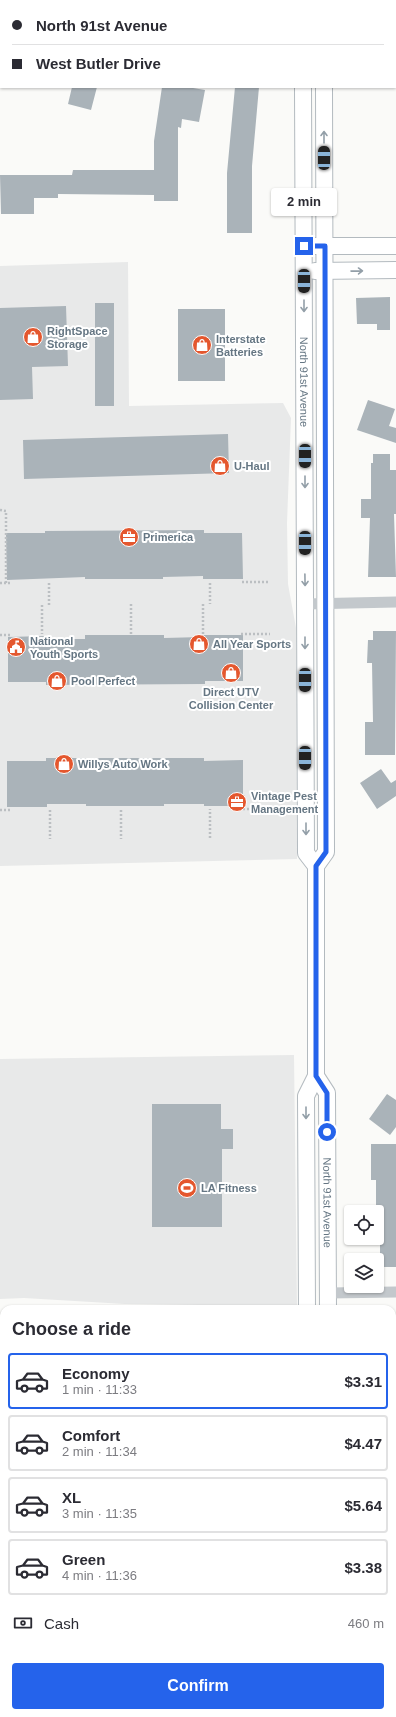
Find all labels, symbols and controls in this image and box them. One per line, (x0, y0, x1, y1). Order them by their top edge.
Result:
text: North 91st Avenue (36, 17, 167, 34)
text: West Butler Drive (36, 55, 161, 72)
one-way arrow (320, 131, 328, 144)
car (318, 146, 330, 170)
callout: 2 min (271, 188, 337, 216)
text: 2 min (287, 194, 321, 209)
route end (295, 237, 313, 255)
one-way arrow (350, 267, 363, 275)
car (298, 269, 310, 293)
one-way arrow (300, 299, 308, 312)
place label: RightSpace Storage (47, 325, 108, 350)
shop icon: RightSpace Storage (22, 326, 44, 348)
place label: Interstate Batteries (216, 333, 266, 358)
shop icon: Interstate Batteries (191, 334, 213, 356)
street label: North 91st Avenue (298, 337, 310, 427)
car (299, 444, 311, 468)
shop icon: U-Haul (209, 455, 231, 477)
place label: U-Haul (234, 460, 269, 472)
one-way arrow (301, 475, 309, 488)
office icon: Primerica (118, 526, 140, 548)
place label: Primerica (143, 531, 194, 543)
car (299, 531, 311, 555)
one-way arrow (301, 573, 309, 586)
shop icon: All Year Sports (188, 633, 210, 655)
place label: National Youth Sports (30, 635, 98, 660)
public building icon: National Youth Sports (5, 636, 27, 658)
one-way arrow (301, 636, 309, 649)
place label: All Year Sports (213, 638, 291, 650)
shop icon: Direct UTV Collision Center (220, 662, 242, 684)
car (299, 668, 311, 692)
shop icon: Pool Perfect (46, 670, 68, 692)
place label: Pool Perfect (71, 675, 136, 687)
place label: Direct UTV Collision Center (189, 686, 274, 711)
car (299, 746, 311, 770)
shop icon: Willys Auto Work (53, 753, 75, 775)
place label: Willys Auto Work (78, 758, 169, 770)
place label: Vintage Pest Management (251, 790, 319, 815)
office icon: Vintage Pest Management (226, 791, 248, 813)
one-way arrow (302, 822, 310, 835)
one-way arrow (302, 1106, 310, 1119)
route start (318, 1123, 336, 1141)
street label: North 91st Avenue (321, 1158, 334, 1248)
sports icon: LA Fitness (176, 1177, 198, 1199)
place label: LA Fitness (201, 1182, 257, 1194)
map controls (344, 1205, 384, 1293)
button: locate (344, 1205, 384, 1245)
button: layers (344, 1253, 384, 1293)
text: Choose a ride (12, 1319, 131, 1339)
icon: car (14, 1363, 50, 1399)
text: Economy (62, 1365, 130, 1382)
text: $3.31 (344, 1373, 382, 1390)
text: 1 min · 11:33 (62, 1382, 137, 1397)
icon: car (14, 1425, 50, 1461)
text: Comfort (62, 1427, 120, 1444)
text: $4.47 (344, 1435, 382, 1452)
text: 2 min · 11:34 (62, 1444, 137, 1459)
icon: car (14, 1487, 50, 1523)
text: XL (62, 1489, 81, 1506)
text: $5.64 (344, 1497, 382, 1514)
text: 3 min · 11:35 (62, 1506, 137, 1521)
icon: car (14, 1549, 50, 1585)
text: Green (62, 1551, 105, 1568)
text: $3.38 (344, 1559, 382, 1576)
text: 4 min · 11:36 (62, 1568, 137, 1583)
icon: cash (12, 1612, 34, 1634)
text: Cash (44, 1615, 79, 1632)
text: 460 m (348, 1616, 384, 1631)
button: Confirm (12, 1663, 384, 1709)

